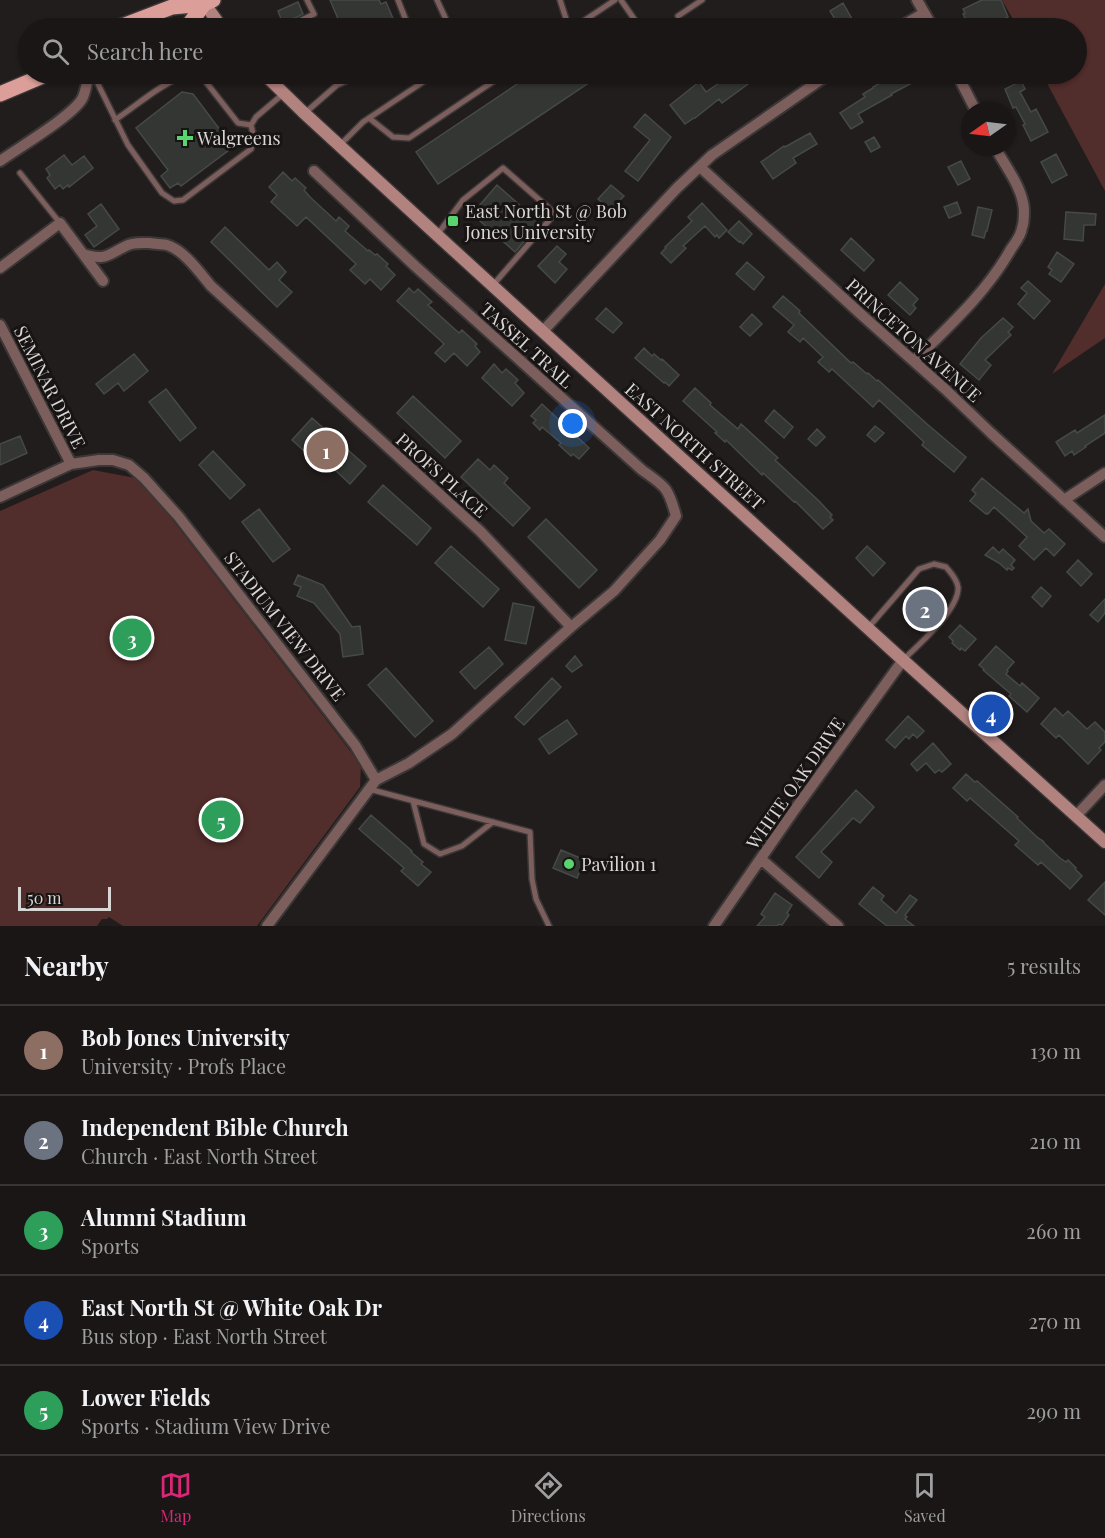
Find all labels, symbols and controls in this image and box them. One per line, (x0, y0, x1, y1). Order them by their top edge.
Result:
search box (18, 18, 1087, 84)
icon: search (39, 35, 72, 68)
text: Search here (87, 36, 203, 66)
north arrow (961, 102, 1015, 156)
place label: Walgreens (196, 126, 281, 150)
marker: Walgreens (178, 131, 192, 145)
place label: East North St @ Bob Jones University (464, 199, 627, 244)
marker: East North St @ Bob Jones University (446, 214, 460, 228)
street label: PRINCETON AVENUE (841, 273, 987, 407)
street label: TASSEL TRAIL (475, 297, 579, 393)
street label: SEMINAR DRIVE (9, 321, 91, 453)
street label: EAST NORTH STREET (620, 377, 770, 515)
your location (558, 409, 587, 438)
street label: PROFS PLACE (391, 427, 493, 523)
pin: 1 (306, 428, 346, 472)
street label: STADIUM VIEW DRIVE (219, 546, 351, 706)
pin: 2 (906, 586, 944, 632)
pin: 3 (112, 616, 152, 660)
pin: 4 (972, 692, 1010, 736)
street label: WHITE OAK DRIVE (740, 712, 850, 855)
pin: 5 (202, 798, 240, 842)
place label: Pavilion 1 (581, 852, 657, 876)
marker: Pavilion 1 (562, 857, 576, 871)
scale bar (18, 884, 111, 911)
text: 50 m (27, 887, 61, 908)
text: Nearby (24, 948, 109, 983)
text: 5 results (1007, 952, 1081, 979)
text: Bob Jones University (81, 1022, 290, 1052)
text: 1 (40, 1037, 47, 1064)
text: 130 m (1030, 1037, 1081, 1064)
text: University · Profs Place (81, 1052, 286, 1079)
text: Independent Bible Church (81, 1112, 349, 1142)
text: 2 (38, 1127, 49, 1154)
text: 210 m (1029, 1127, 1081, 1154)
text: Church · East North Street (81, 1142, 317, 1169)
text: Alumni Stadium (81, 1202, 247, 1232)
text: 3 (39, 1217, 48, 1244)
text: 260 m (1026, 1217, 1081, 1244)
text: Sports (81, 1232, 139, 1259)
text: East North St @ White Oak Dr (81, 1292, 382, 1322)
text: 4 (38, 1307, 49, 1334)
text: 270 m (1029, 1307, 1081, 1334)
text: Bus stop · East North Street (81, 1322, 327, 1349)
text: Lower Fields (81, 1382, 210, 1412)
text: 5 (39, 1397, 48, 1424)
text: 290 m (1027, 1397, 1081, 1424)
text: Sports · Stadium View Drive (81, 1412, 330, 1439)
tab: Map (159, 1469, 192, 1526)
tab: Directions (511, 1469, 586, 1526)
tab: Saved (904, 1469, 946, 1526)

